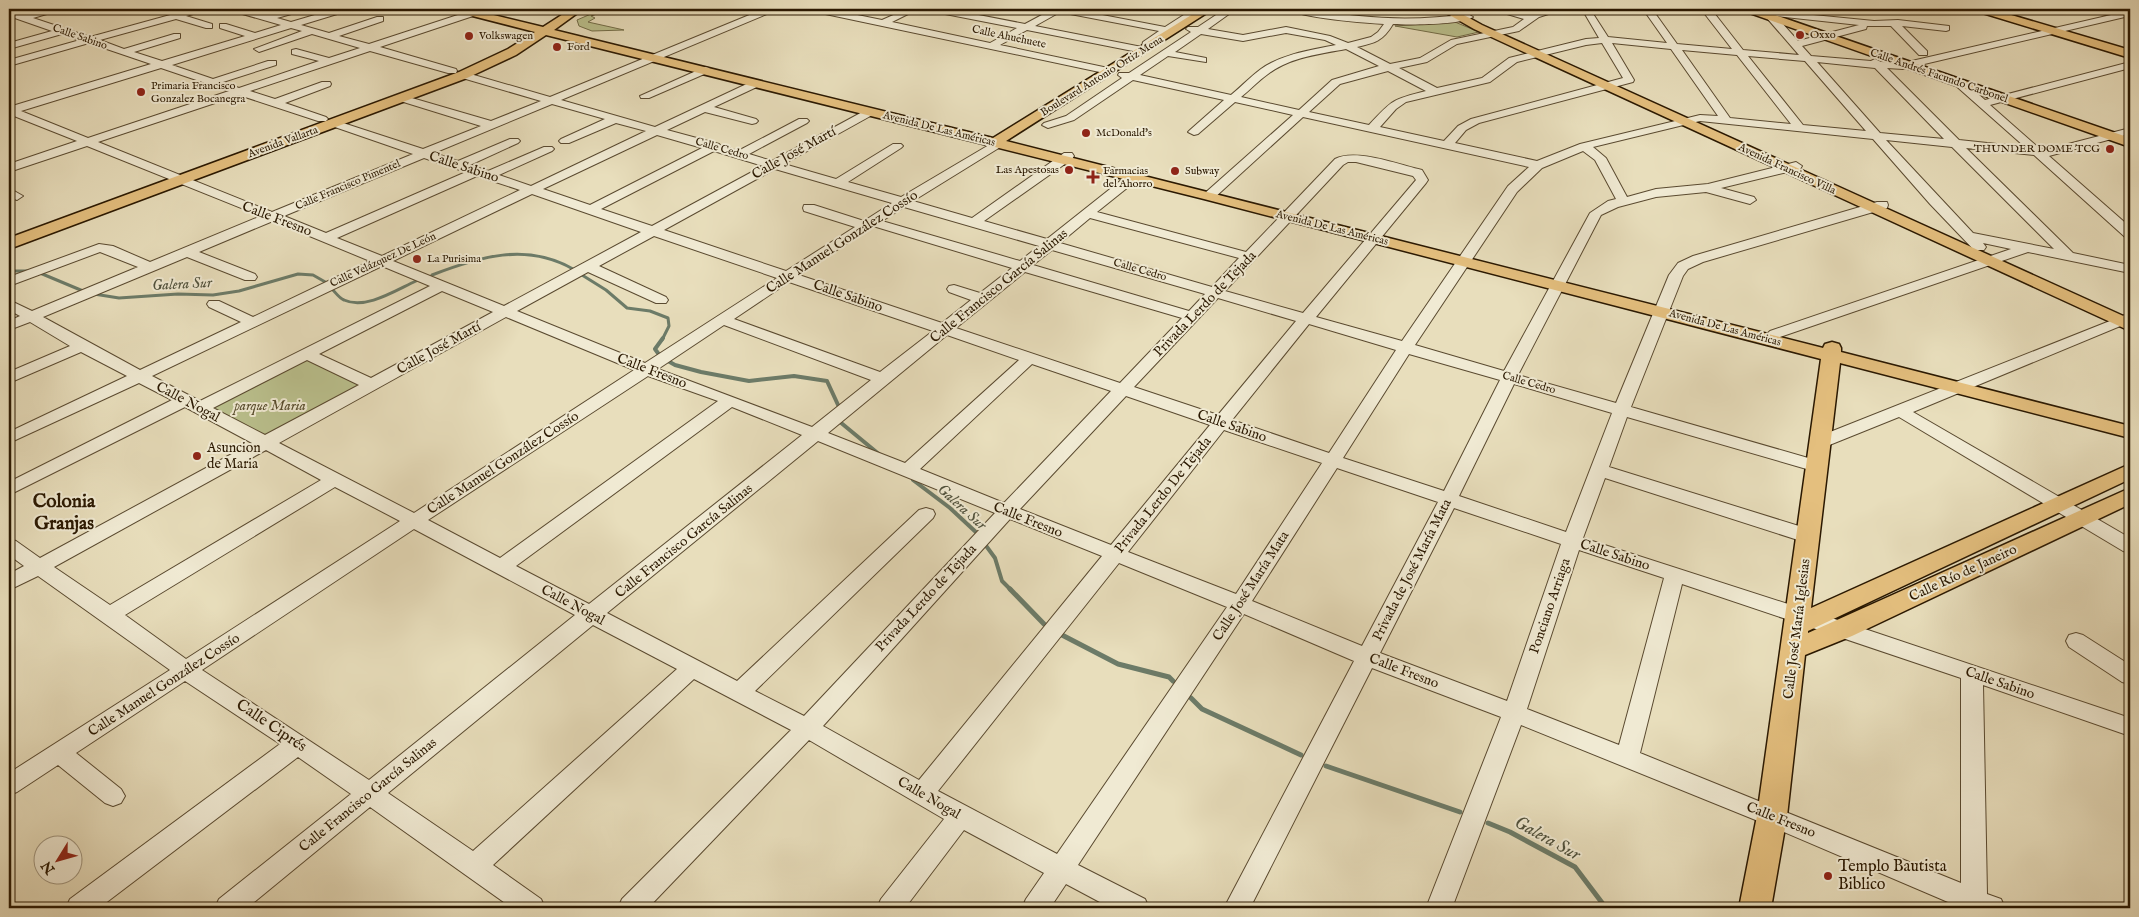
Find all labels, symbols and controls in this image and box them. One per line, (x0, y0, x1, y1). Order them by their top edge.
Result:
street label: Calle Sabino (51, 21, 109, 53)
street label: Calle Ahuehuete (971, 22, 1047, 52)
place label: Oxxo (1810, 28, 1836, 42)
place label: Volkswagen (478, 29, 533, 43)
marker: Oxxo (1794, 29, 1806, 41)
marker: Volkswagen (463, 30, 475, 42)
street label: Boulevard Antonio Ortiz Mena (1038, 32, 1166, 120)
place label: Ford (567, 40, 590, 54)
marker: Ford (551, 41, 563, 53)
street label: Calle Andrés Facundo Carbonel (1868, 46, 2010, 106)
place label: Primaria Francisco Gonzalez Bocanegra (151, 79, 245, 106)
marker: Primaria Francisco Gonzalez Bocanegra (135, 86, 147, 98)
street label: Avenida De Las Américas (880, 108, 997, 150)
street label: Calle José Martí (749, 122, 840, 183)
street label: Avenida Vallarta (245, 123, 320, 161)
place label: McDonald's (1096, 126, 1152, 140)
marker: McDonald's (1080, 127, 1092, 139)
street label: Calle Cedro (694, 135, 750, 163)
street label: Avenida Francisco Villa (1735, 140, 1838, 198)
place label: THUNDER DOME TCG (1974, 142, 2100, 156)
marker: THUNDER DOME TCG (2104, 143, 2116, 155)
street label: Calle Sabino (427, 147, 502, 187)
street label: Calle Francisco Pimentel (293, 157, 403, 213)
place label: Las Apestosas (996, 163, 1059, 177)
marker: Las Apestosas (1063, 164, 1075, 176)
place label: Farmacias del Ahorro (1103, 164, 1153, 191)
place label: Subway (1185, 164, 1220, 178)
marker: Subway (1169, 165, 1181, 177)
marker: Farmacias del Ahorro (1087, 171, 1099, 183)
street label: Calle Manuel González Cossío (763, 186, 922, 298)
street label: Calle Fresno (240, 197, 315, 241)
street label: Avenida De Las Américas (1273, 207, 1390, 249)
street label: Calle Francisco García Salinas (926, 225, 1072, 347)
street label: Calle Velázquez De León (328, 229, 438, 291)
street label: Privada Lerdo de Tejada (1150, 246, 1261, 361)
place label: La Purisima (427, 252, 481, 266)
marker: La Purisima (411, 253, 423, 265)
street label: Calle Cedro (1112, 256, 1168, 284)
water label: Galera Sur (152, 273, 213, 295)
street label: Calle Sabino (811, 276, 886, 316)
street label: Avenida De Las Américas (1667, 306, 1783, 350)
street label: Calle José Martí (394, 317, 485, 378)
street label: Calle Fresno (615, 349, 690, 393)
street label: Calle Cedro (1501, 369, 1557, 397)
street label: Calle Nogal (153, 378, 223, 426)
park label: parque Maria (231, 397, 306, 415)
street label: Calle Sabino (1195, 406, 1270, 446)
street label: Calle Manuel González Cossío (424, 407, 583, 519)
street label: Privada Lerdo De Tejada (1111, 432, 1216, 557)
place label: Asuncion de Maria (206, 439, 261, 473)
marker: Asuncion de Maria (191, 450, 203, 462)
street label: Calle Francisco García Salinas (611, 480, 757, 602)
water label: Galera Sur (933, 480, 991, 535)
district label: Colonia Granjas (33, 490, 96, 536)
street label: Privada de José María Mata (1368, 495, 1456, 644)
street label: Calle Fresno (991, 498, 1066, 542)
street label: Calle José María Mata (1209, 527, 1294, 644)
street label: Calle Sabino (1578, 535, 1653, 575)
street label: Privada Lerdo de Tejada (871, 540, 981, 656)
street label: Calle Río de Janeiro (1906, 540, 2020, 606)
street label: Ponciano Arriaga (1525, 555, 1575, 656)
street label: Calle José María Iglesias (1779, 558, 1815, 700)
street label: Calle Nogal (538, 581, 608, 629)
street label: Calle Manuel González Cossío (85, 629, 244, 741)
street label: Calle Fresno (1367, 649, 1442, 693)
street label: Calle Sabino (1963, 663, 2038, 703)
street label: Calle Ciprés (232, 695, 310, 757)
street label: Calle Francisco García Salinas (295, 734, 441, 856)
street label: Calle Nogal (894, 773, 964, 823)
street label: Calle Fresno (1744, 798, 1819, 842)
water label: Galera Sur (1510, 811, 1585, 867)
north arrow (32, 834, 82, 884)
text: N (38, 857, 60, 878)
place label: Templo Bautista Biblico (1838, 857, 1947, 895)
marker: Templo Bautista Biblico (1822, 870, 1834, 882)

